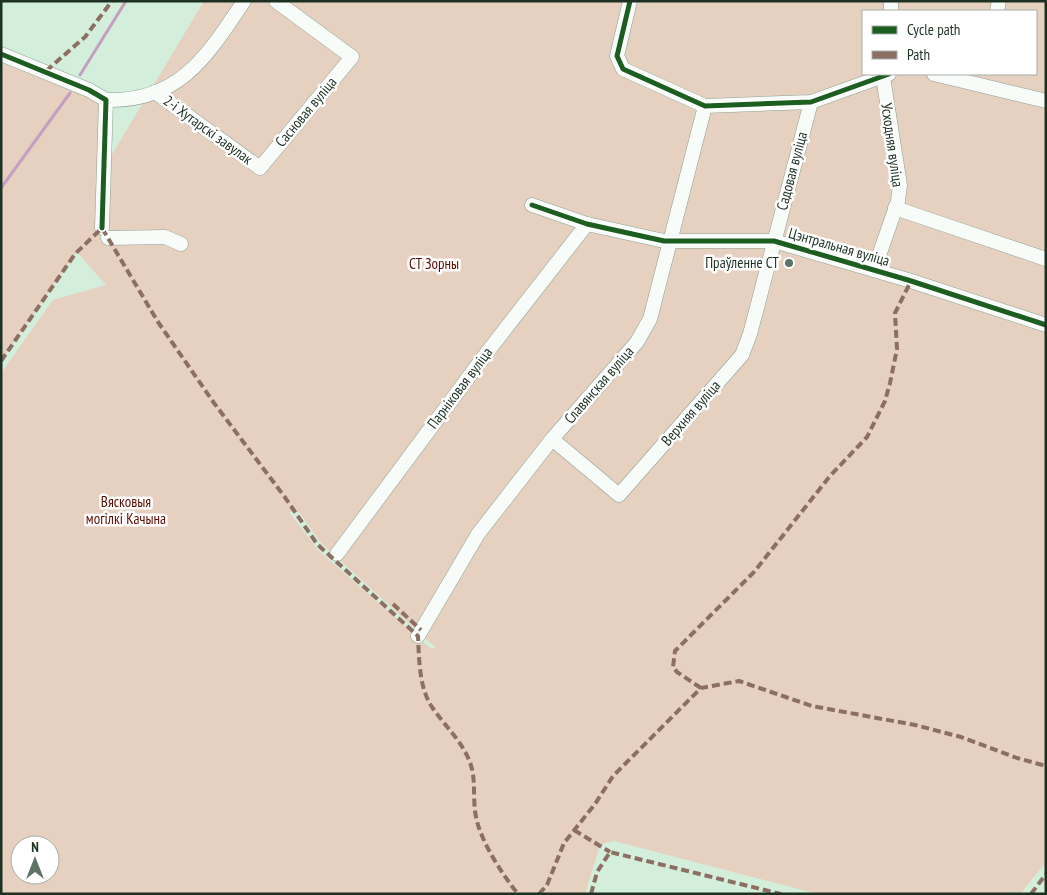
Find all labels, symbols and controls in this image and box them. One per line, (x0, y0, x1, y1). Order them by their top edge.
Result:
legend (862, 10, 1037, 75)
text: Cycle path (907, 20, 960, 39)
text: Path (907, 45, 930, 64)
street label: Сасновая вуліца (271, 73, 340, 151)
street label: 2-і Хутарскі завулак (160, 91, 257, 168)
street label: Усходняя вуліца (877, 102, 908, 188)
street label: Садовая вуліца (772, 130, 811, 212)
street label: Цэнтральная вуліца (786, 223, 892, 270)
place label: Праўленне СТ (705, 253, 779, 272)
park label: СТ Зорны (409, 254, 459, 273)
marker: Праўленне СТ (783, 257, 795, 269)
street label: Славянская вуліца (560, 342, 637, 427)
street label: Парніковая вуліца (423, 343, 496, 432)
street label: Верхняя вуліца (657, 376, 724, 449)
park label: Вясковыя могілкі Качына (86, 492, 166, 528)
north arrow (10, 835, 60, 885)
text: N (31, 838, 39, 856)

